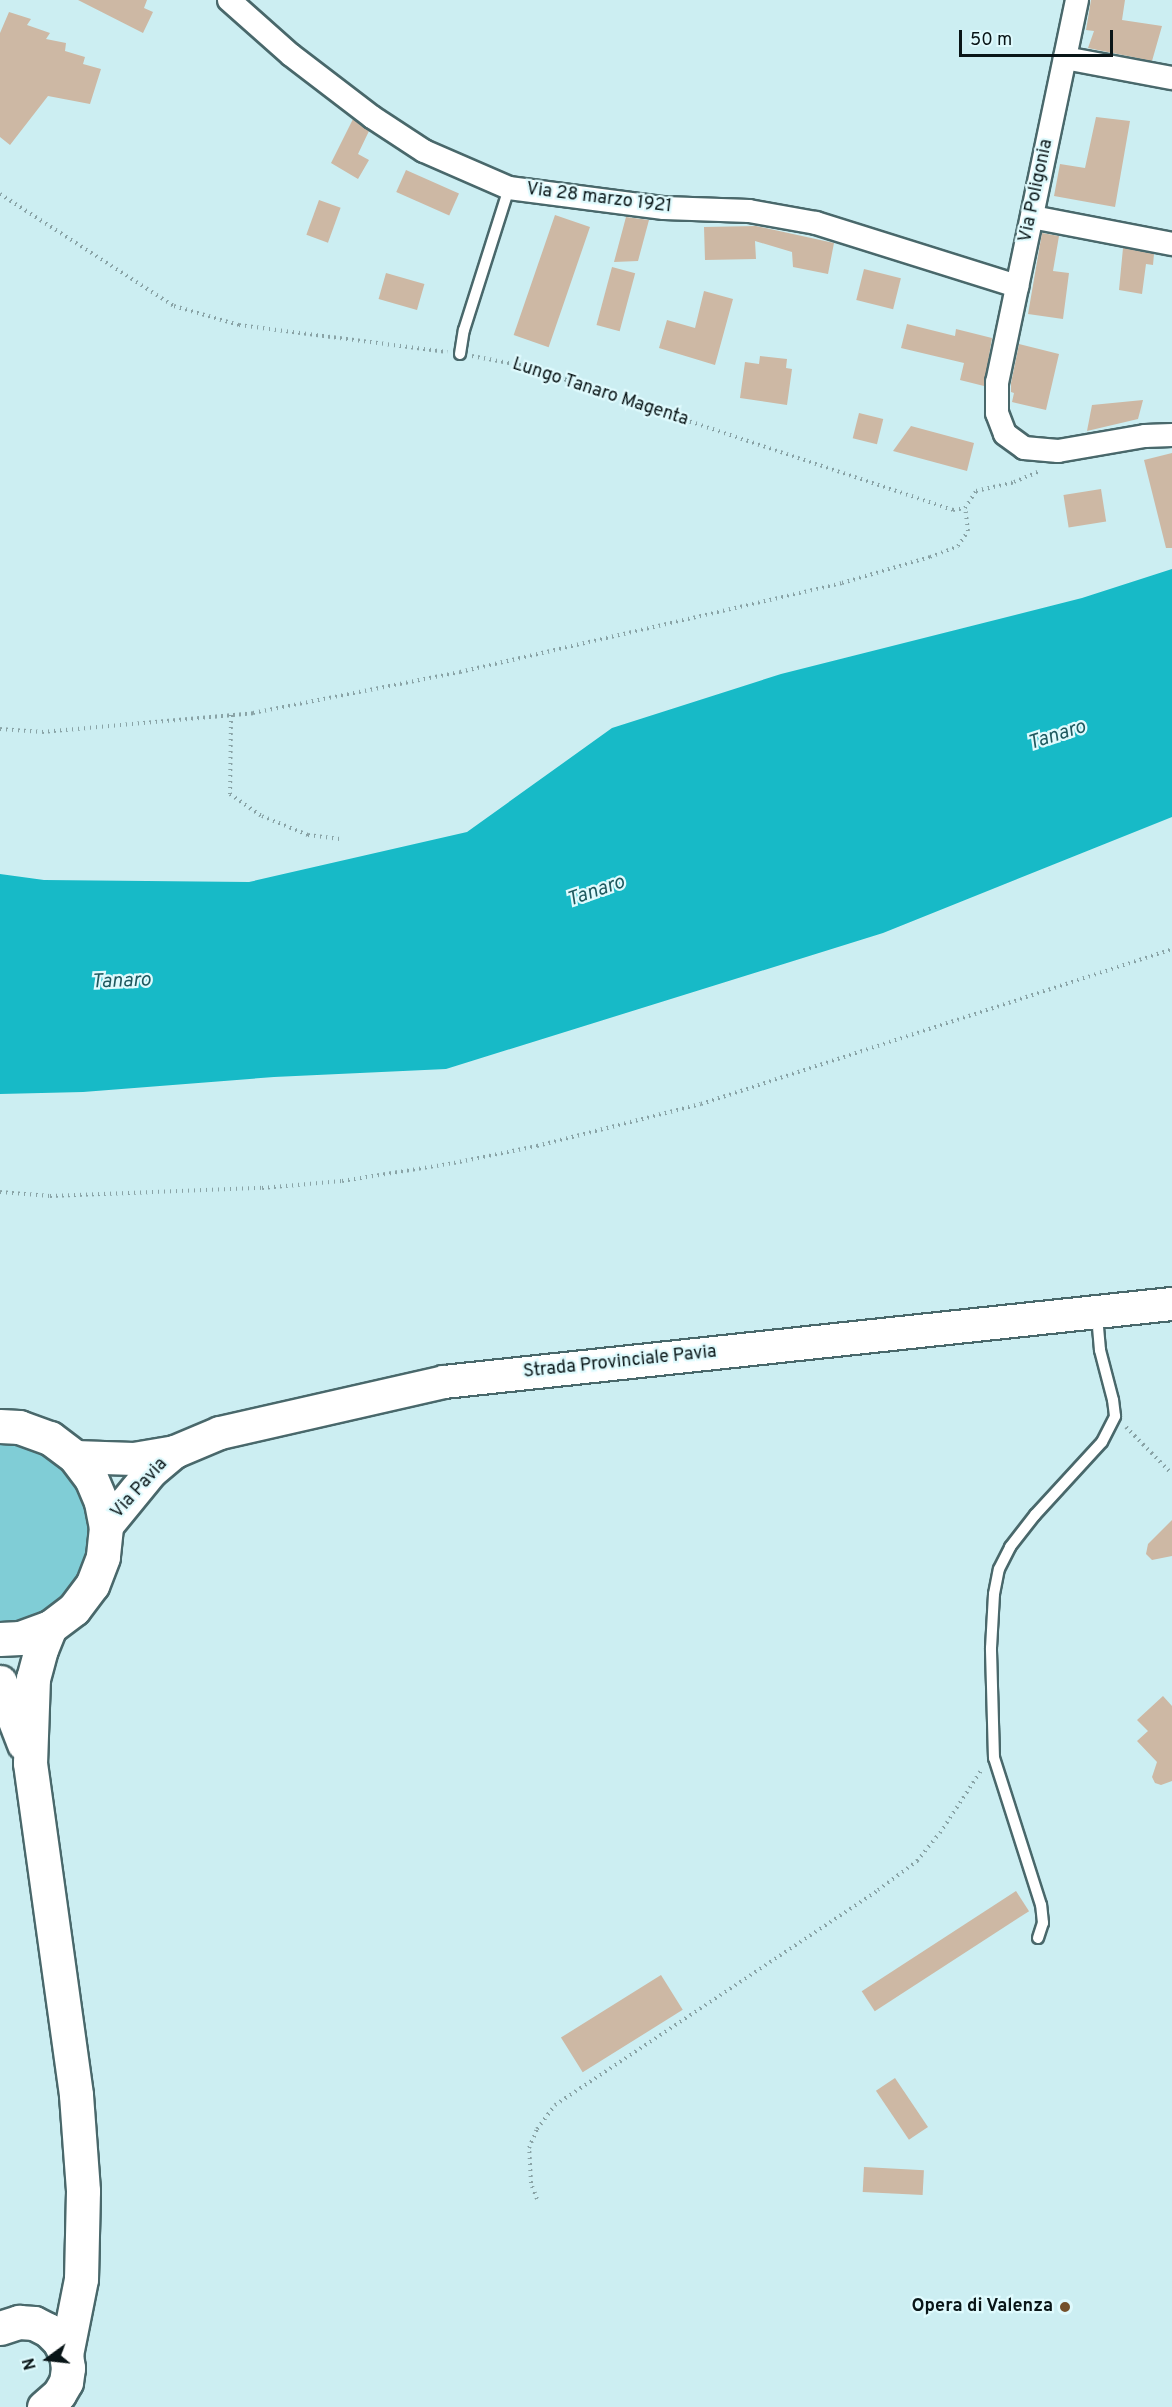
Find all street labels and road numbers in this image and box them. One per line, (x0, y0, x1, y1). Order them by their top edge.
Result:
street label: Via Poligonia (1016, 137, 1058, 245)
street label: Via 28 marzo 1921 (525, 179, 673, 219)
street label: Lungo Tanaro Magenta (509, 354, 691, 432)
street label: Strada Provinciale Pavia (522, 1342, 718, 1384)
street label: Via Pavia (107, 1454, 173, 1524)

